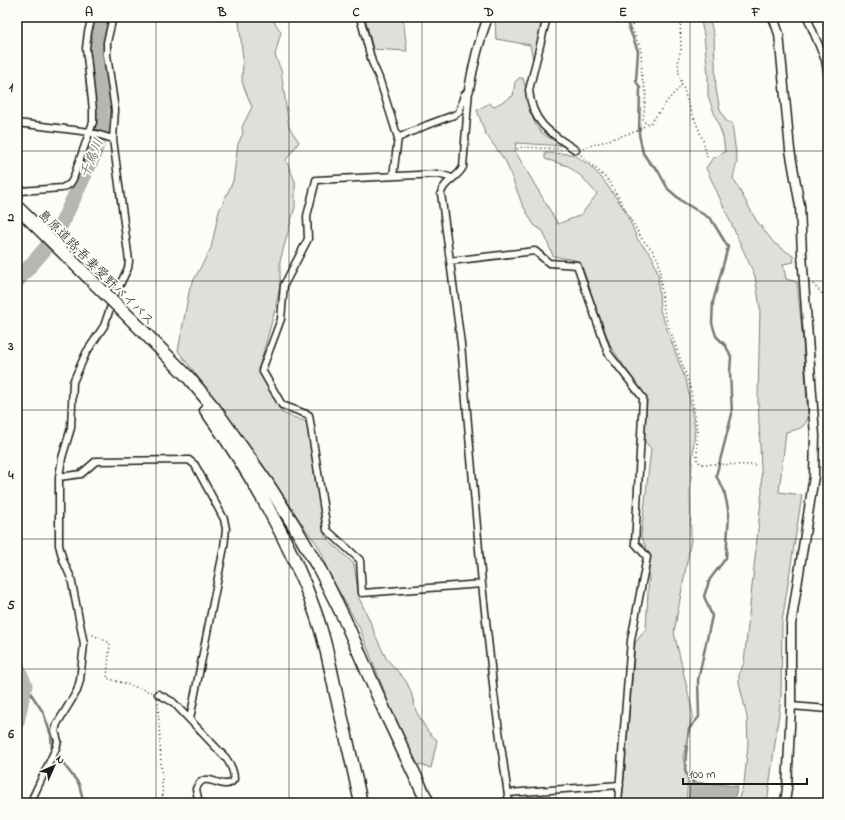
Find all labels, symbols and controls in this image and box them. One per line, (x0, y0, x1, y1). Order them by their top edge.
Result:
text: A (85, 3, 93, 22)
text: B (217, 3, 227, 22)
text: C (352, 3, 360, 22)
text: D (483, 3, 494, 22)
text: E (619, 3, 627, 22)
text: F (751, 3, 761, 22)
text: 1 (9, 78, 14, 97)
water label: 千鳥川 (75, 135, 110, 182)
street label: 島原道路;吾妻愛野バイパス (34, 206, 158, 330)
text: 2 (7, 208, 15, 227)
text: 3 (7, 337, 14, 356)
text: 4 (7, 466, 14, 485)
text: 5 (7, 596, 15, 615)
text: 6 (7, 725, 14, 744)
north arrow (34, 746, 74, 786)
text: N (52, 751, 69, 768)
scale bar (683, 760, 807, 786)
text: 100 m (689, 766, 716, 784)

